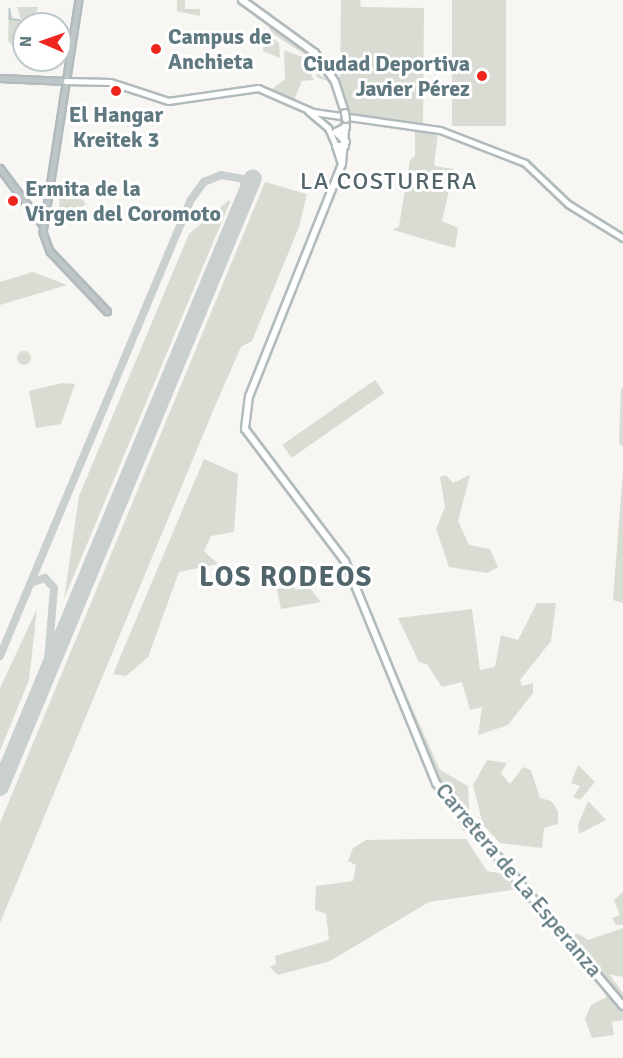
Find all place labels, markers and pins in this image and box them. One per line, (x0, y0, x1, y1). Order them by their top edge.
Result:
place label: Campus de Anchieta (168, 23, 272, 74)
marker: Campus de Anchieta (149, 42, 163, 56)
place label: Ciudad Deportiva Javier Pérez (303, 50, 470, 101)
marker: Ciudad Deportiva Javier Pérez (475, 69, 489, 83)
marker: El Hangar Kreitek 3 (109, 84, 123, 98)
place label: El Hangar Kreitek 3 (69, 101, 163, 152)
place label: Ermita de la Virgen del Coromoto (25, 175, 221, 226)
marker: Ermita de la Virgen del Coromoto (6, 194, 20, 208)

